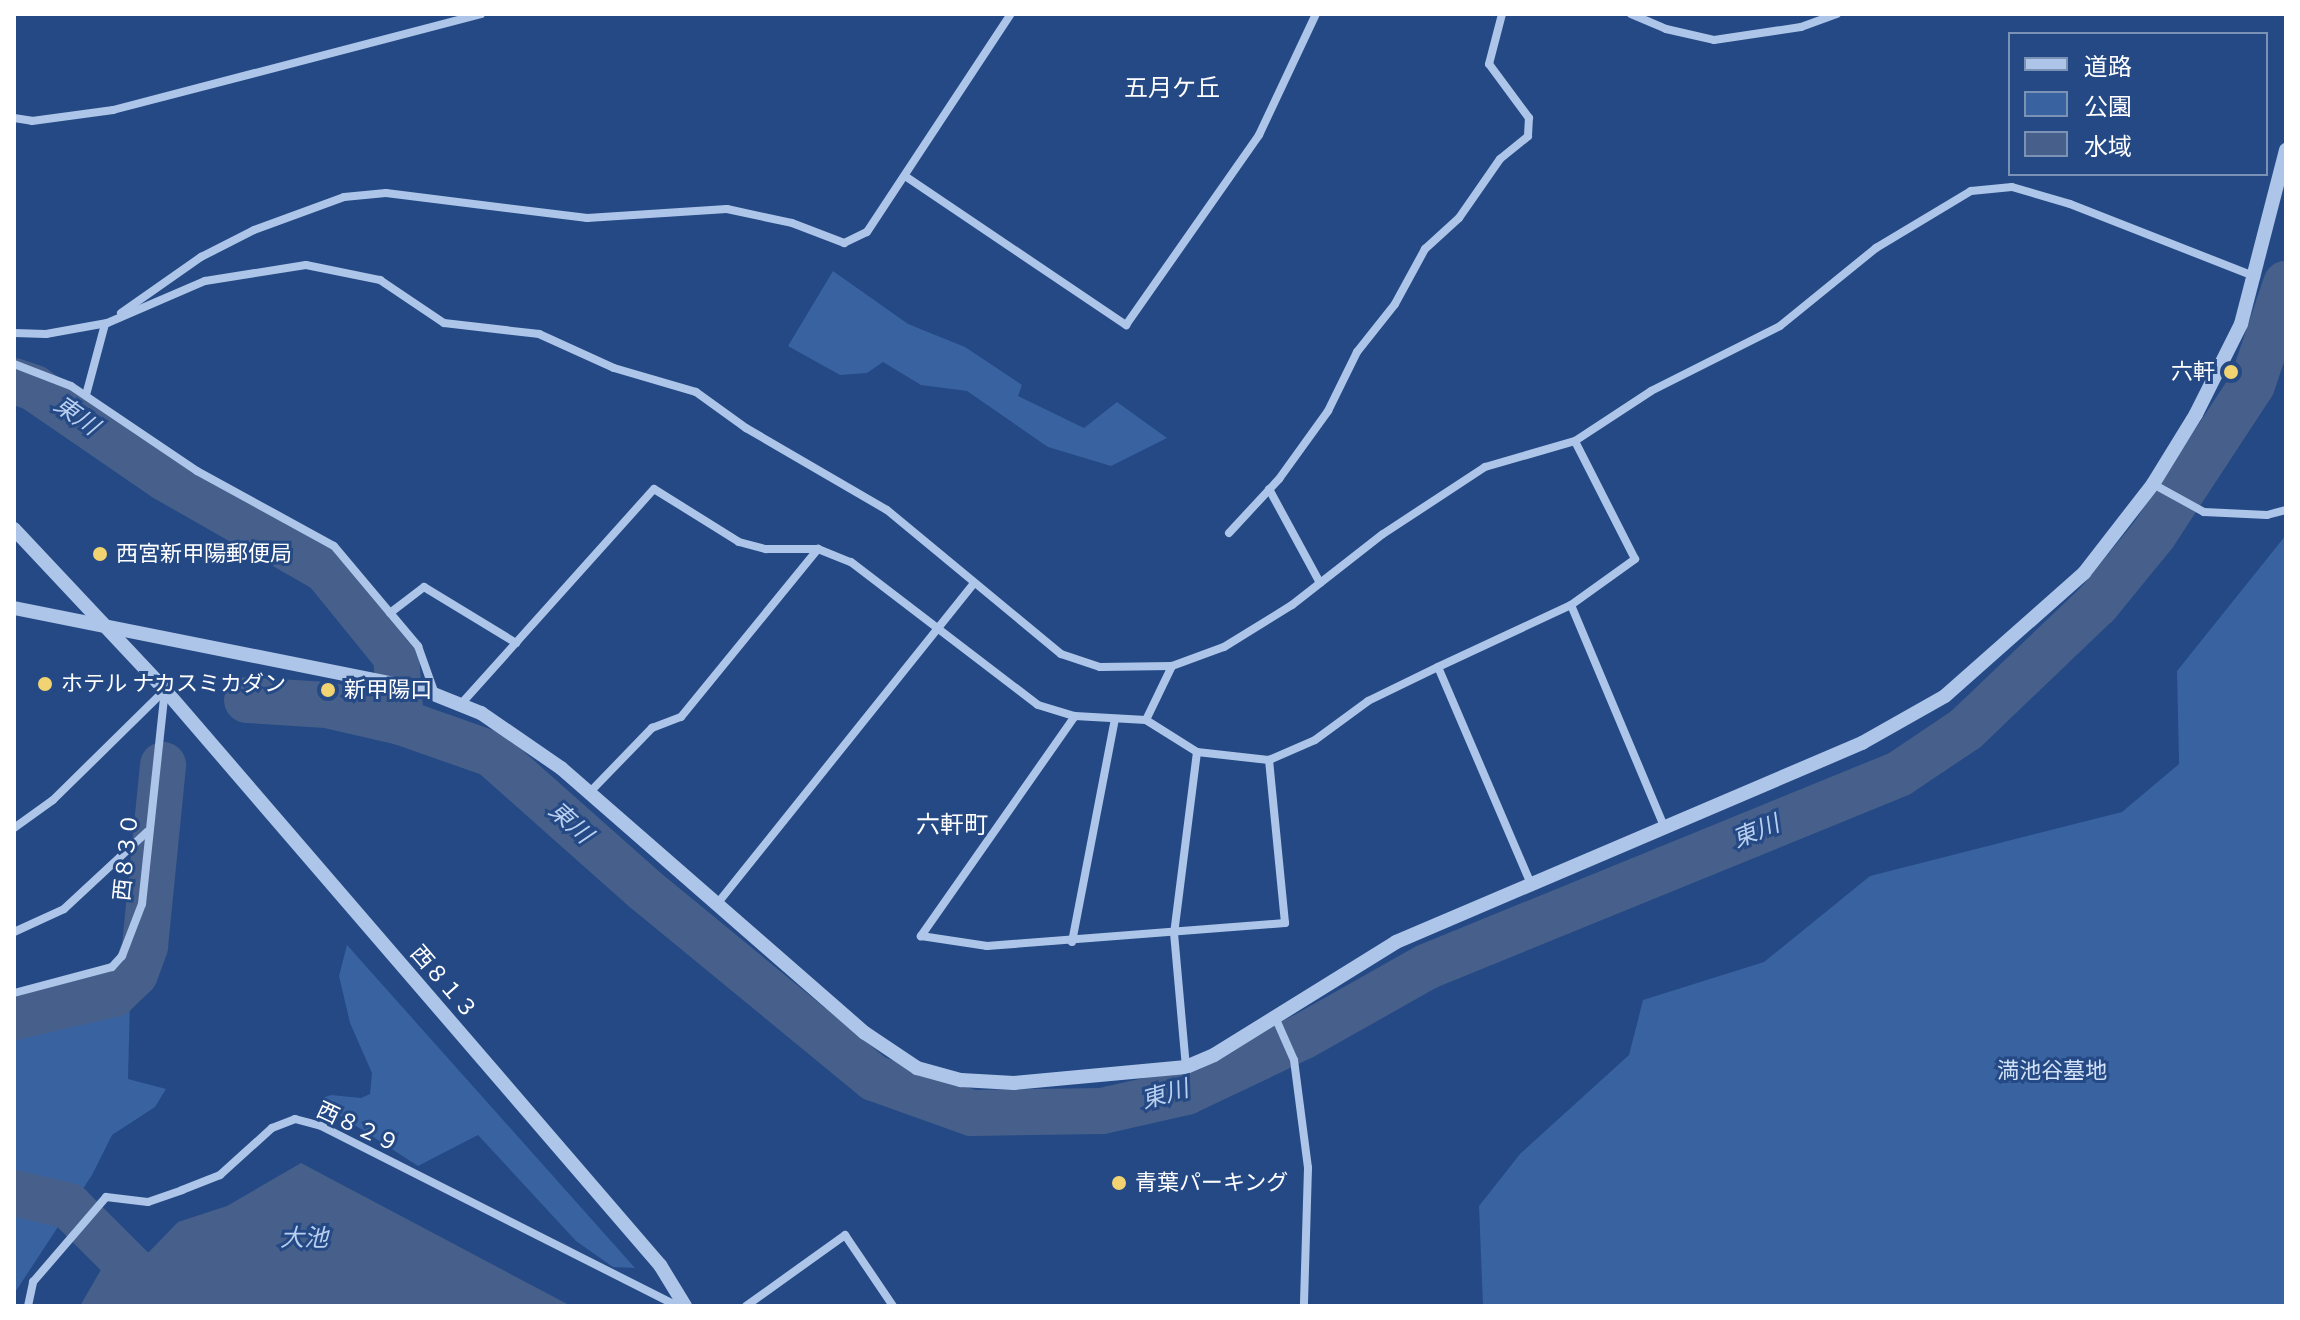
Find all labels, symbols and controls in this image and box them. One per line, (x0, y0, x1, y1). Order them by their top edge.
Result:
legend (2008, 32, 2268, 176)
text: 道路 (2084, 53, 2132, 81)
district label: 五月ケ丘 (1124, 75, 1220, 103)
text: 公園 (2084, 93, 2132, 121)
text: 水域 (2084, 133, 2132, 161)
place label: 六軒 (2171, 359, 2215, 385)
marker: 六軒 (2222, 363, 2240, 381)
water label: 東川 (48, 390, 104, 442)
place label: 西宮新甲陽郵便局 (116, 541, 292, 567)
marker: 西宮新甲陽郵便局 (91, 545, 109, 563)
place label: ホテル ナカスミカダン (61, 671, 286, 697)
marker: ホテル ナカスミカダン (36, 675, 54, 693)
place label: 新甲陽口 (344, 677, 432, 703)
marker: 新甲陽口 (319, 681, 337, 699)
water label: 東川 (543, 796, 597, 850)
water label: 東川 (1728, 810, 1784, 854)
street label: 西８３０ (108, 812, 144, 902)
district label: 六軒町 (916, 812, 988, 840)
street label: 西８１３ (405, 940, 483, 1024)
park label: 満池谷墓地 (1997, 1058, 2107, 1084)
water label: 東川 (1138, 1075, 1192, 1115)
street label: 西８２９ (313, 1096, 403, 1158)
place label: 青葉パーキング (1135, 1170, 1289, 1196)
marker: 青葉パーキング (1110, 1174, 1128, 1192)
water label: 大池 (280, 1225, 328, 1253)

